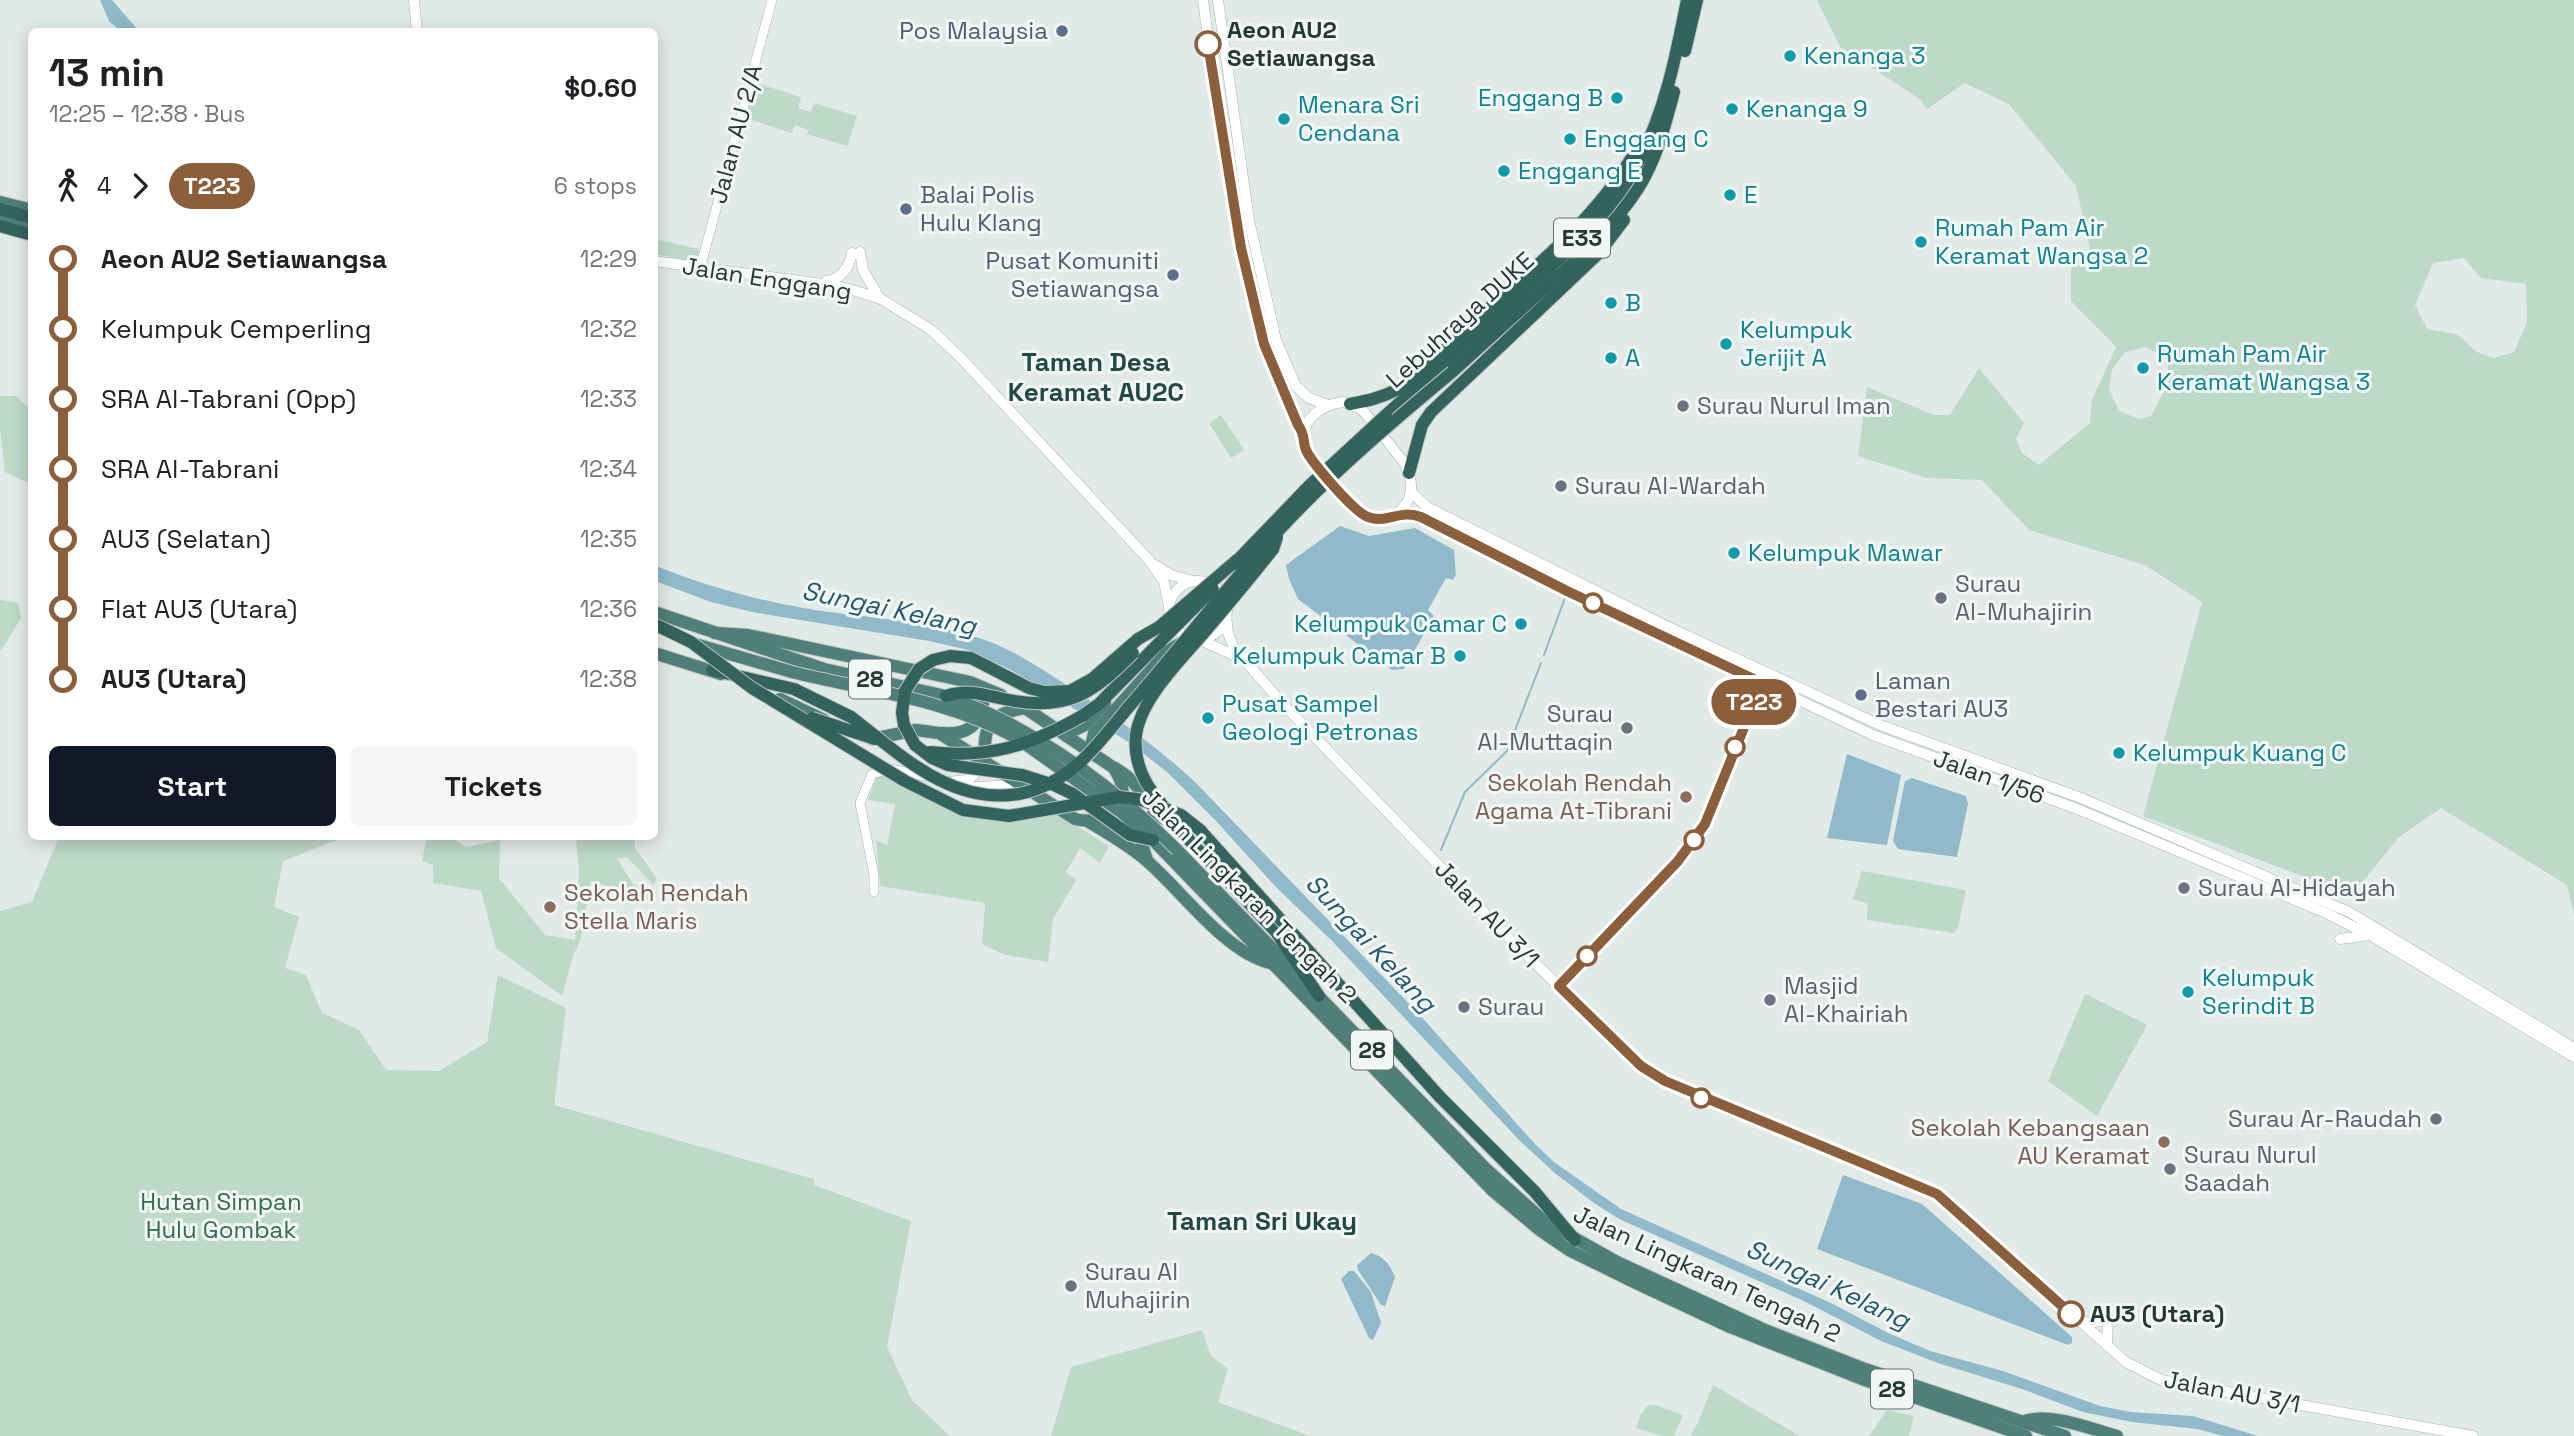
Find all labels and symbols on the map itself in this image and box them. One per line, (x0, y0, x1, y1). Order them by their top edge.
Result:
place label: Aeon AU2 Setiawangsa (1227, 14, 1375, 73)
place label: Pos Malaysia (899, 15, 1048, 46)
marker: Pos Malaysia (1054, 23, 1070, 39)
marker: Aeon AU2 Setiawangsa (1195, 31, 1221, 57)
place label: Kenanga 3 (1804, 40, 1925, 71)
marker: Kenanga 3 (1782, 48, 1798, 64)
street label: Jalan AU 2/A (702, 61, 769, 207)
place label: Enggang B (1478, 82, 1603, 113)
place label: Menara Sri Cendana (1298, 89, 1420, 148)
marker: Enggang B (1609, 90, 1625, 106)
place label: Kenanga 9 (1746, 93, 1868, 124)
marker: Kenanga 9 (1724, 101, 1740, 117)
marker: Menara Sri Cendana (1276, 111, 1292, 127)
place label: Enggang C (1584, 123, 1709, 154)
marker: Enggang C (1562, 131, 1578, 147)
place label: Enggang E (1518, 155, 1641, 186)
marker: Enggang E (1496, 163, 1512, 179)
place label: Balai Polis Hulu Klang (920, 179, 1042, 238)
place label: E (1744, 179, 1758, 210)
marker: E (1722, 187, 1738, 203)
marker: Balai Polis Hulu Klang (898, 201, 914, 217)
place label: Rumah Pam Air Keramat Wangsa 2 (1935, 212, 2148, 271)
road number: E33 (1554, 218, 1610, 258)
marker: Rumah Pam Air Keramat Wangsa 2 (1913, 234, 1929, 250)
place label: Pusat Komuniti Setiawangsa (985, 245, 1159, 304)
street label: Lebuhraya DUKE (1379, 245, 1540, 394)
street label: Jalan Enggang (680, 250, 854, 307)
marker: Pusat Komuniti Setiawangsa (1165, 267, 1181, 283)
place label: B (1625, 287, 1641, 318)
marker: B (1603, 295, 1619, 311)
place label: Kelumpuk Jerijit A (1740, 314, 1853, 373)
marker: Kelumpuk Jerijit A (1718, 336, 1734, 352)
place label: Rumah Pam Air Keramat Wangsa 3 (2157, 338, 2370, 397)
place label: A (1625, 342, 1640, 373)
district label: Taman Desa Keramat AU2C (1008, 345, 1184, 409)
marker: A (1603, 350, 1619, 366)
marker: Rumah Pam Air Keramat Wangsa 3 (2135, 360, 2151, 376)
place label: Surau Nurul Iman (1697, 390, 1891, 421)
marker: Surau Nurul Iman (1675, 398, 1691, 414)
place label: Surau Al-Wardah (1575, 470, 1766, 501)
marker: Surau Al-Wardah (1553, 478, 1569, 494)
place label: Kelumpuk Mawar (1748, 537, 1943, 568)
marker: Kelumpuk Mawar (1726, 545, 1742, 561)
place label: Surau Al-Muhajirin (1955, 568, 2092, 627)
water label: Sungai Kelang (799, 573, 980, 643)
marker: Surau Al-Muhajirin (1933, 590, 1949, 606)
unlabelled marker (1583, 593, 1603, 613)
place label: Kelumpuk Camar C (1294, 608, 1507, 639)
marker: Kelumpuk Camar C (1513, 616, 1529, 632)
place label: Kelumpuk Camar B (1232, 640, 1446, 671)
marker: Kelumpuk Camar B (1452, 648, 1468, 664)
road number: 28 (849, 660, 891, 698)
place label: Laman Bestari AU3 (1875, 665, 2008, 724)
line badge: T223 (1705, 679, 1803, 725)
marker: Laman Bestari AU3 (1853, 687, 1869, 703)
place label: Pusat Sampel Geologi Petronas (1222, 688, 1418, 747)
place label: Surau Al-Muttaqin (1477, 698, 1613, 757)
marker: Pusat Sampel Geologi Petronas (1200, 710, 1216, 726)
marker: Surau Al-Muttaqin (1619, 720, 1635, 736)
unlabelled marker (1725, 737, 1745, 757)
place label: Kelumpuk Kuang C (2133, 737, 2346, 768)
street label: Jalan 1/56 (1929, 742, 2049, 811)
marker: Kelumpuk Kuang C (2111, 745, 2127, 761)
place label: Sekolah Rendah Agama At-Tibrani (1475, 767, 1672, 826)
street label: Jalan Lingkaran Tengah 2 (1135, 782, 1363, 1010)
marker: Sekolah Rendah Agama At-Tibrani (1678, 789, 1694, 805)
unlabelled marker (1684, 830, 1704, 850)
street label: Jalan AU 3/1 (1428, 853, 1546, 974)
water label: Sungai Kelang (1298, 867, 1445, 1020)
place label: Surau Al-Hidayah (2198, 872, 2396, 903)
place label: Sekolah Rendah Stella Maris (564, 877, 749, 936)
marker: Surau Al-Hidayah (2176, 880, 2192, 896)
marker: Sekolah Rendah Stella Maris (542, 899, 558, 915)
unlabelled marker (1577, 946, 1597, 966)
place label: Kelumpuk Serindit B (2202, 962, 2315, 1021)
place label: Masjid Al-Khairiah (1784, 970, 1908, 1029)
marker: Kelumpuk Serindit B (2180, 984, 2196, 1000)
place label: Surau (1478, 991, 1544, 1022)
marker: Masjid Al-Khairiah (1762, 992, 1778, 1008)
marker: Surau (1456, 999, 1472, 1015)
road number: 28 (1351, 1030, 1393, 1070)
unlabelled marker (1691, 1088, 1711, 1108)
place label: Surau Ar-Raudah (2228, 1103, 2422, 1134)
marker: Surau Ar-Raudah (2428, 1111, 2444, 1127)
place label: Sekolah Kebangsaan AU Keramat (1911, 1112, 2150, 1171)
marker: Sekolah Kebangsaan AU Keramat (2156, 1134, 2172, 1150)
place label: Surau Nurul Saadah (2184, 1139, 2317, 1198)
marker: Surau Nurul Saadah (2162, 1161, 2178, 1177)
park label: Hutan Simpan Hulu Gombak (140, 1186, 302, 1245)
street label: Jalan Lingkaran Tengah 2 (1569, 1198, 1846, 1349)
district label: Taman Sri Ukay (1167, 1204, 1357, 1238)
water label: Sungai Kelang (1741, 1231, 1917, 1337)
place label: Surau Al Muhajirin (1085, 1256, 1190, 1315)
marker: Surau Al Muhajirin (1063, 1278, 1079, 1294)
place label: AU3 (Utara) (2090, 1298, 2224, 1329)
marker: AU3 (Utara) (2058, 1301, 2084, 1327)
street label: Jalan AU 3/1 (2161, 1363, 2303, 1420)
road number: 28 (1871, 1370, 1913, 1408)

